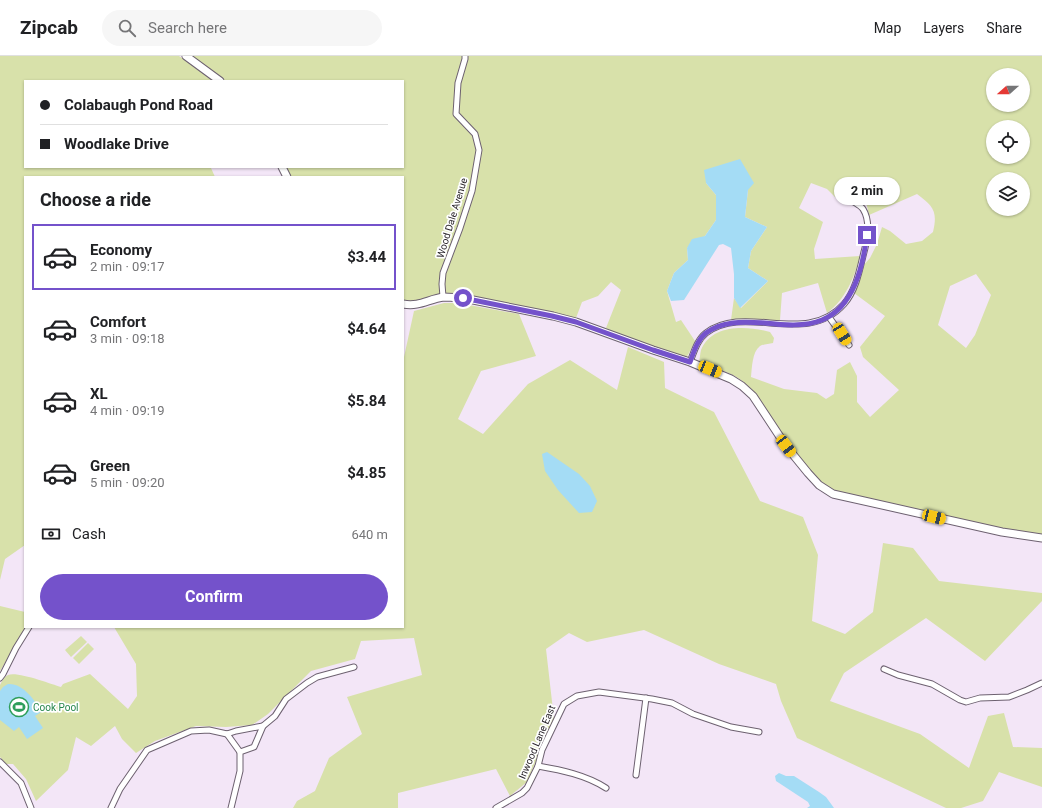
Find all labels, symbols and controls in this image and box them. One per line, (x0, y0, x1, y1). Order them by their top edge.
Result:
search box (102, 10, 382, 46)
text: Zipcab (20, 16, 78, 39)
icon: search (116, 17, 138, 39)
text: Search here (148, 19, 227, 37)
text: Map (874, 20, 901, 36)
text: Layers (923, 20, 964, 36)
text: Share (986, 20, 1022, 36)
north arrow (986, 68, 1030, 112)
map controls (986, 68, 1030, 216)
text: Colabaugh Pond Road (64, 96, 213, 114)
button: locate (986, 120, 1030, 164)
text: Woodlake Drive (64, 135, 169, 153)
button: layers (986, 172, 1030, 216)
street label: Wood Dale Avenue (435, 177, 469, 259)
callout: 2 min (834, 177, 900, 205)
text: 2 min (851, 183, 883, 198)
text: Choose a ride (40, 189, 151, 210)
route end (858, 226, 876, 244)
icon: car (42, 239, 78, 275)
text: Economy (90, 241, 152, 259)
text: $3.44 (347, 248, 386, 266)
text: 2 min · 09:17 (90, 259, 165, 274)
route start (454, 289, 472, 307)
icon: car (42, 311, 78, 347)
text: Comfort (90, 313, 146, 331)
text: $4.64 (347, 320, 386, 338)
car (831, 321, 853, 347)
text: 3 min · 09:18 (90, 331, 165, 346)
car (697, 359, 723, 379)
icon: car (42, 383, 78, 419)
text: XL (90, 385, 108, 403)
text: $5.84 (347, 392, 386, 410)
text: 4 min · 09:19 (90, 403, 165, 418)
car (774, 433, 798, 459)
icon: car (42, 455, 78, 491)
text: Green (90, 457, 130, 475)
text: $4.85 (347, 464, 386, 482)
text: 5 min · 09:20 (90, 475, 165, 490)
car (921, 508, 947, 526)
icon: cash (40, 523, 62, 545)
text: Cash (72, 525, 106, 543)
text: 640 m (351, 527, 388, 542)
button: Confirm (40, 574, 388, 620)
sports icon: Cook Pool (8, 696, 30, 718)
place label: Cook Pool (33, 702, 79, 713)
street label: Inwood Lane East (517, 703, 557, 781)

